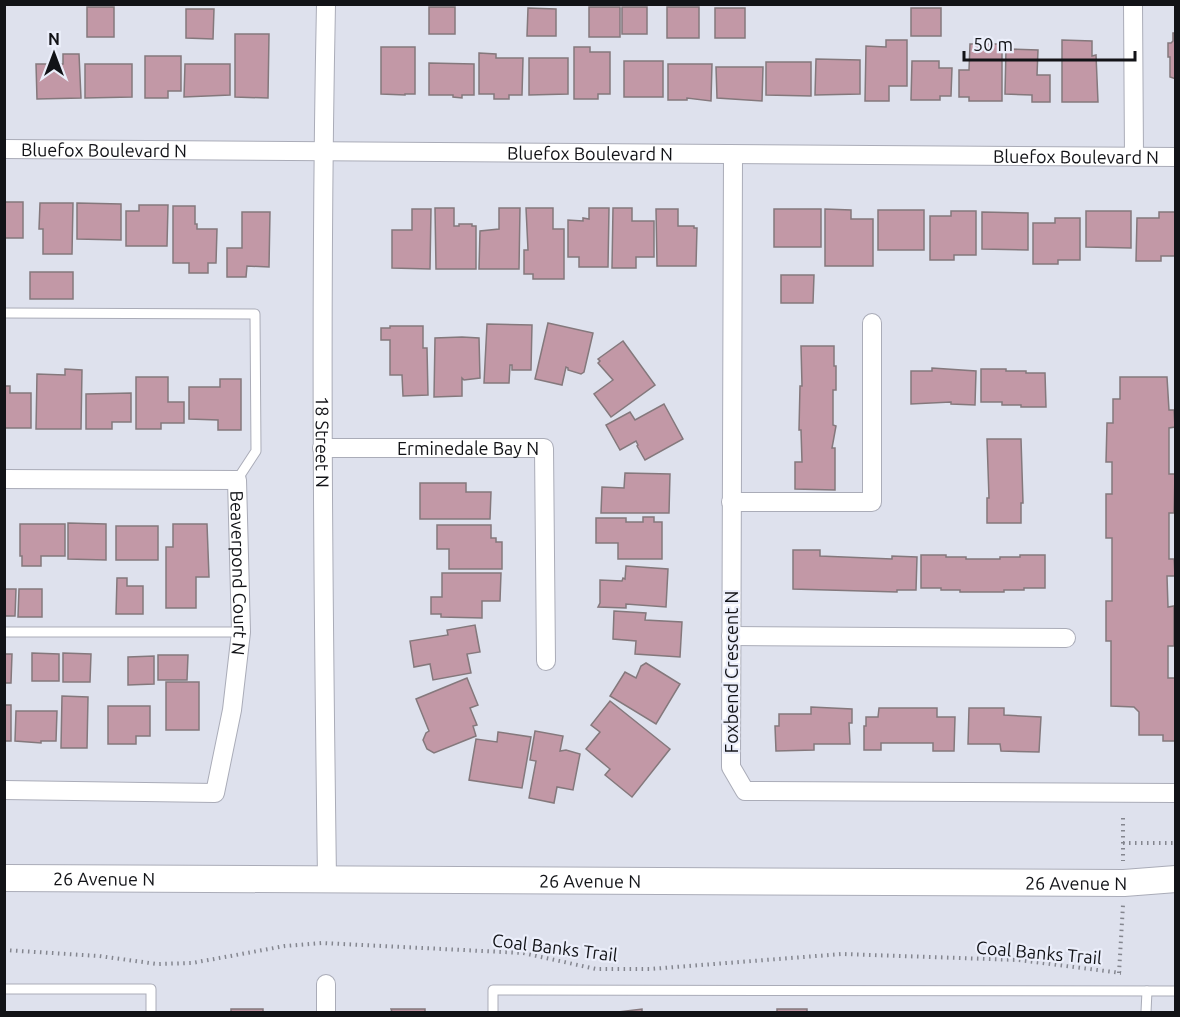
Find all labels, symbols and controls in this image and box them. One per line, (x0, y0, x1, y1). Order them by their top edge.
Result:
north arrow (24, 24, 84, 84)
scale bar (964, 24, 1135, 62)
text: N (48, 30, 60, 48)
text: 50 m (973, 34, 1013, 54)
street label: Bluefox Boulevard N (21, 139, 187, 160)
street label: Bluefox Boulevard N (507, 142, 673, 164)
street label: Bluefox Boulevard N (993, 146, 1159, 167)
street label: 18 Street N (313, 396, 333, 488)
street label: Erminedale Bay N (397, 438, 539, 458)
street label: Beaverpond Court N (227, 490, 251, 656)
street label: Foxbend Crescent N (721, 591, 741, 753)
street label: 26 Avenue N (53, 868, 155, 889)
street label: 26 Avenue N (539, 870, 641, 891)
street label: 26 Avenue N (1025, 873, 1127, 893)
street label: Coal Banks Trail (491, 929, 619, 965)
street label: Coal Banks Trail (975, 937, 1103, 967)

